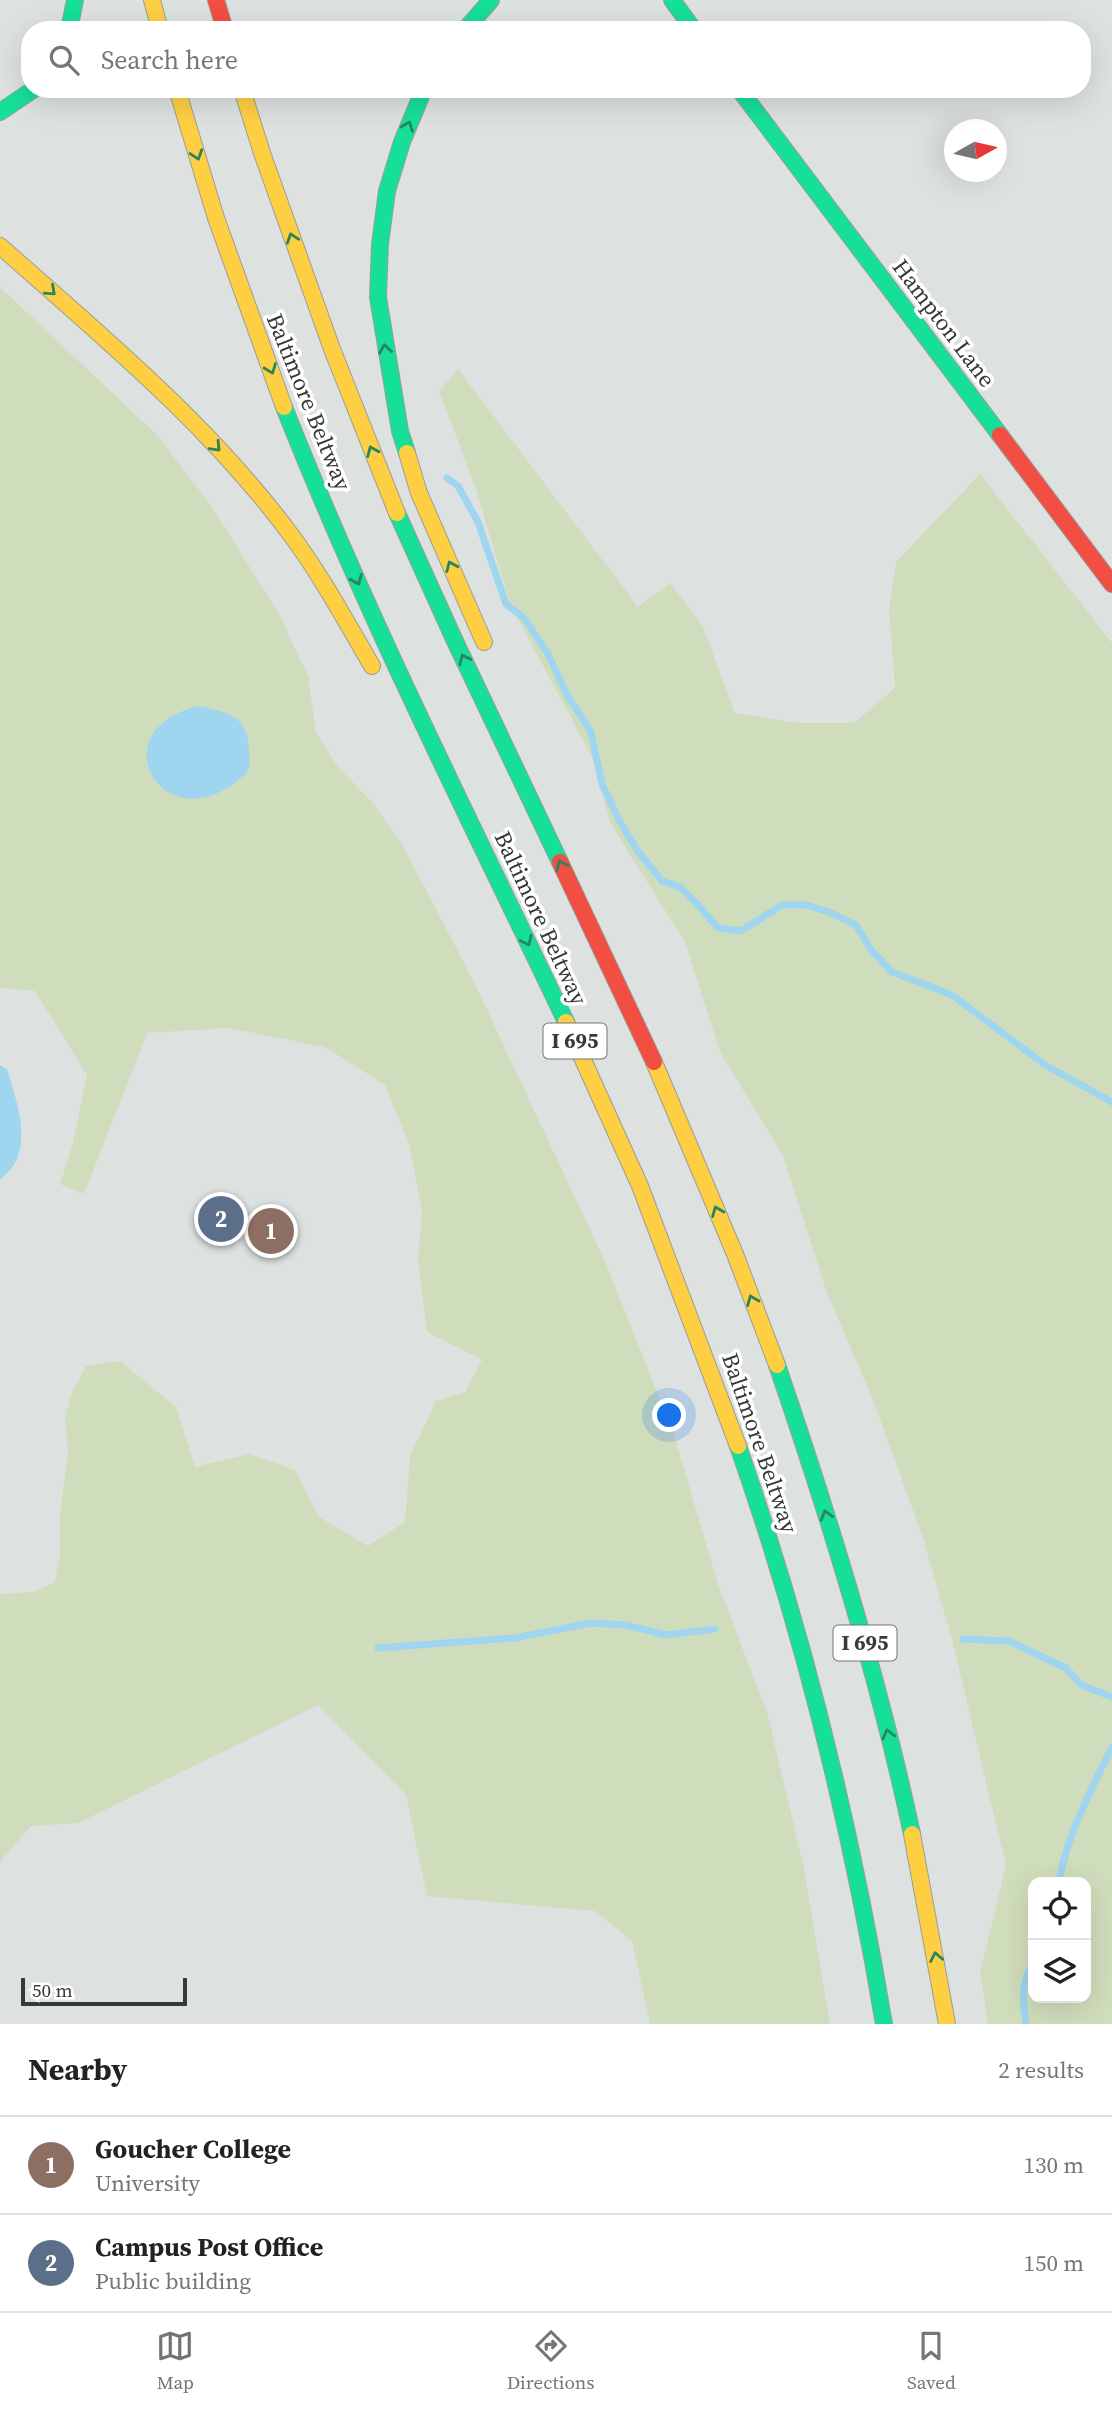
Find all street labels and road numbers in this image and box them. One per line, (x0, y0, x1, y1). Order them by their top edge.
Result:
street label: Hampton Lane (885, 252, 1003, 394)
street label: Baltimore Beltway (259, 309, 359, 495)
street label: Baltimore Beltway (487, 826, 595, 1010)
road number: I 695 (544, 1024, 606, 1058)
street label: Baltimore Beltway (714, 1349, 806, 1537)
road number: I 695 (834, 1626, 896, 1660)

